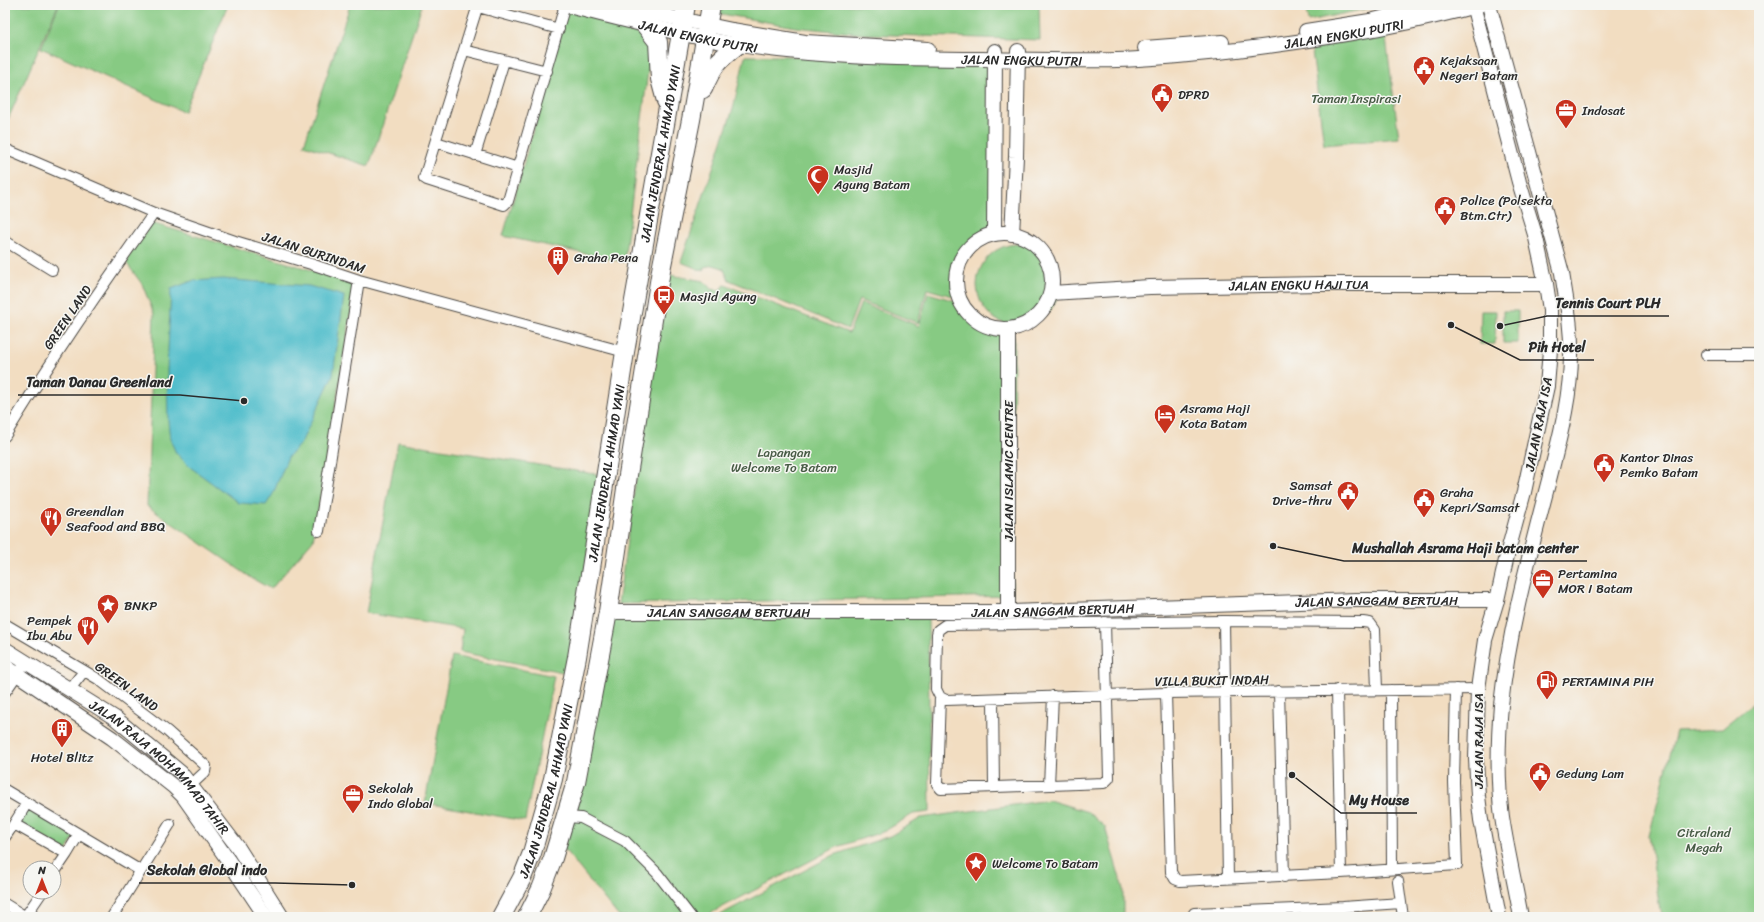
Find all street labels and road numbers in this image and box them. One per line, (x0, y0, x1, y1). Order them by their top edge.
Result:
street label: JALAN ENGKU PUTRI (635, 13, 759, 60)
street label: JALAN ENGKU PUTRI (1282, 13, 1406, 56)
street label: JALAN ENGKU PUTRI (960, 48, 1082, 72)
street label: JALAN JENDERAL AHMAD YANI (633, 63, 687, 245)
street label: JALAN GURINDAM (258, 225, 369, 280)
street label: JALAN ENGKU HAJI TUA (1228, 273, 1369, 298)
street label: GREEN LAND (37, 280, 98, 355)
street label: JALAN RAJA ISA (1518, 375, 1559, 474)
street label: JALAN JENDERAL AHMAD YANI (581, 382, 632, 564)
street label: JALAN ISLAMIC CENTRE (997, 400, 1020, 543)
street label: JALAN SANGGAM BERTUAH (1294, 589, 1458, 614)
street label: JALAN SANGGAM BERTUAH (970, 597, 1135, 624)
street label: JALAN SANGGAM BERTUAH (646, 601, 811, 624)
street label: GREEN LAND (90, 655, 164, 718)
street label: VILLA BUKIT INDAH (1155, 668, 1269, 693)
street label: JALAN RAJA MOHAMMAD TAHIR (84, 693, 235, 840)
street label: JALAN RAJA ISA (1467, 693, 1490, 790)
street label: JALAN JENDERAL AHMAD YANI (512, 702, 580, 882)

